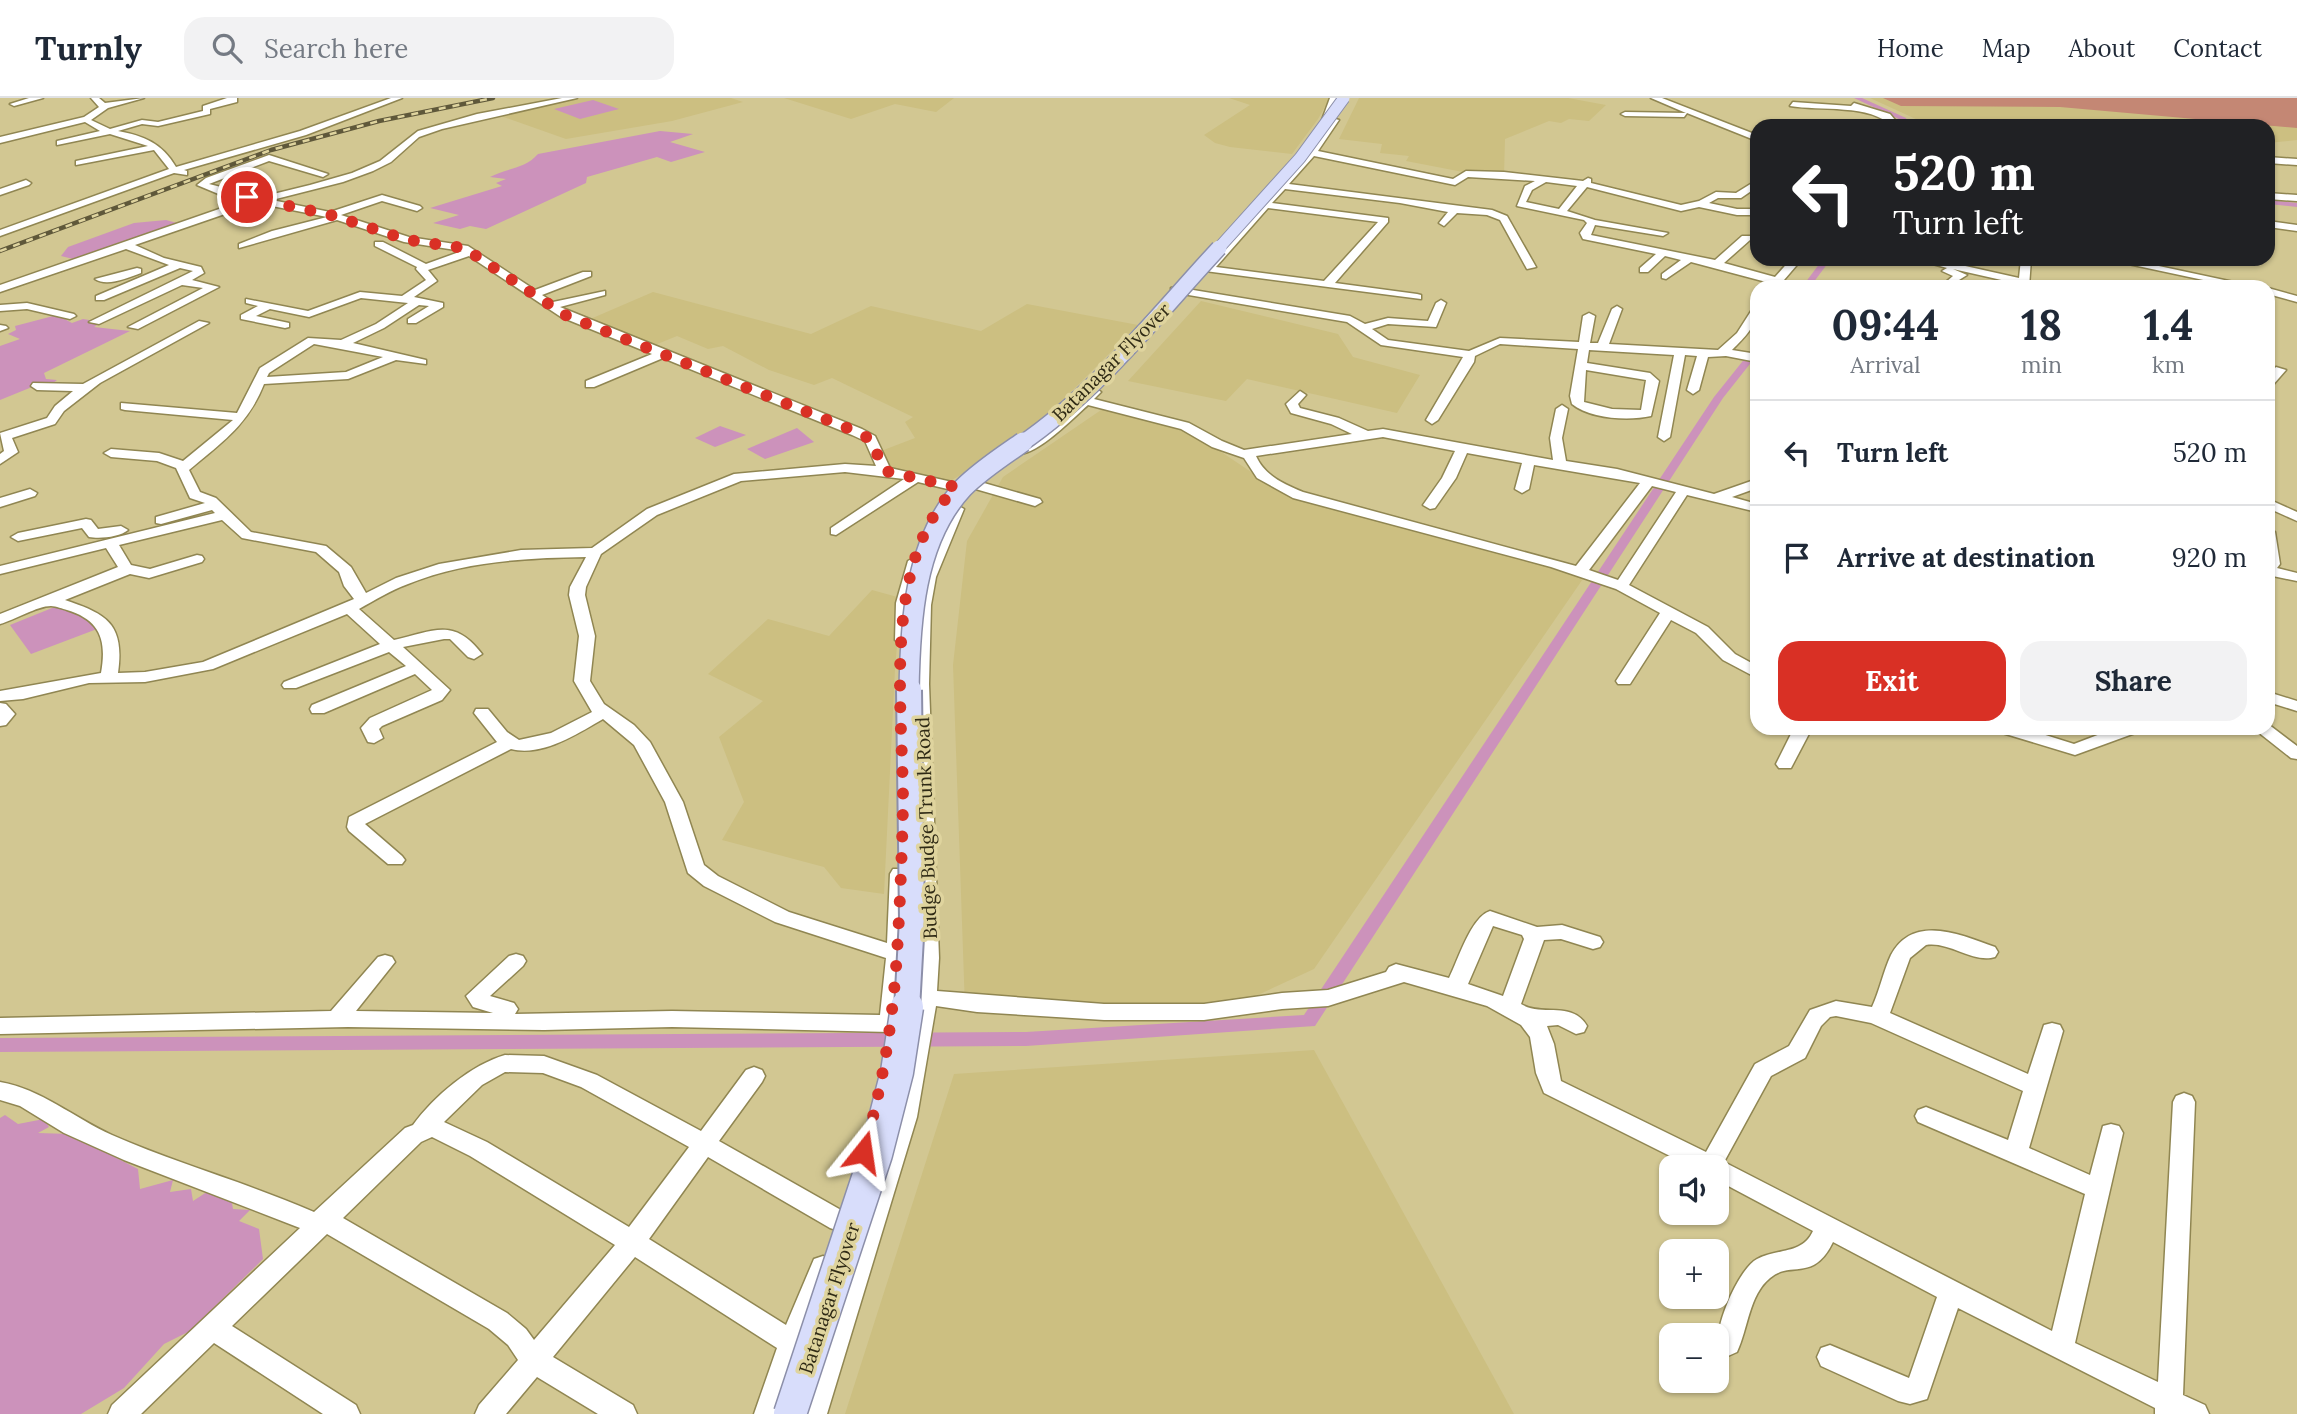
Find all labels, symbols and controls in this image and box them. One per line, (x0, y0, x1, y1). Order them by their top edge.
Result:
search box (184, 17, 674, 80)
text: Turnly (35, 27, 142, 69)
icon: search (208, 29, 246, 67)
text: Search here (264, 32, 408, 65)
text: Home (1877, 33, 1944, 64)
text: Map (1982, 33, 2031, 64)
text: About (2069, 33, 2135, 64)
text: Contact (2173, 33, 2262, 64)
text: 520 m (1893, 141, 2035, 203)
icon: left (1778, 147, 1869, 238)
pin (217, 167, 277, 227)
icon: arrive (228, 178, 266, 216)
text: Turn left (1893, 202, 2023, 243)
street label: Batanagar Flyover (1047, 297, 1176, 426)
text: 09:44 (1832, 298, 1939, 352)
text: 18 (2021, 298, 2062, 352)
text: 1.4 (2144, 298, 2193, 352)
text: Arrival (1850, 350, 1921, 379)
text: min (2021, 350, 2062, 379)
text: km (2152, 350, 2185, 379)
icon: left (1778, 434, 1816, 472)
text: Turn left (1837, 436, 1948, 469)
text: 520 m (2173, 436, 2247, 469)
icon: arrive (1778, 539, 1816, 577)
text: Arrive at destination (1837, 541, 2095, 574)
text: 920 m (2172, 541, 2247, 574)
button: Exit (1778, 641, 2006, 721)
button: Share (2020, 641, 2247, 721)
street label: Budge Budge Trunk Road (910, 716, 942, 940)
position arrow (826, 1115, 900, 1189)
map controls (1659, 1155, 1729, 1393)
button: sound (1659, 1155, 1729, 1225)
street label: Batanagar Flyover (793, 1218, 865, 1377)
button: + (1659, 1239, 1729, 1309)
button: − (1659, 1323, 1729, 1393)

